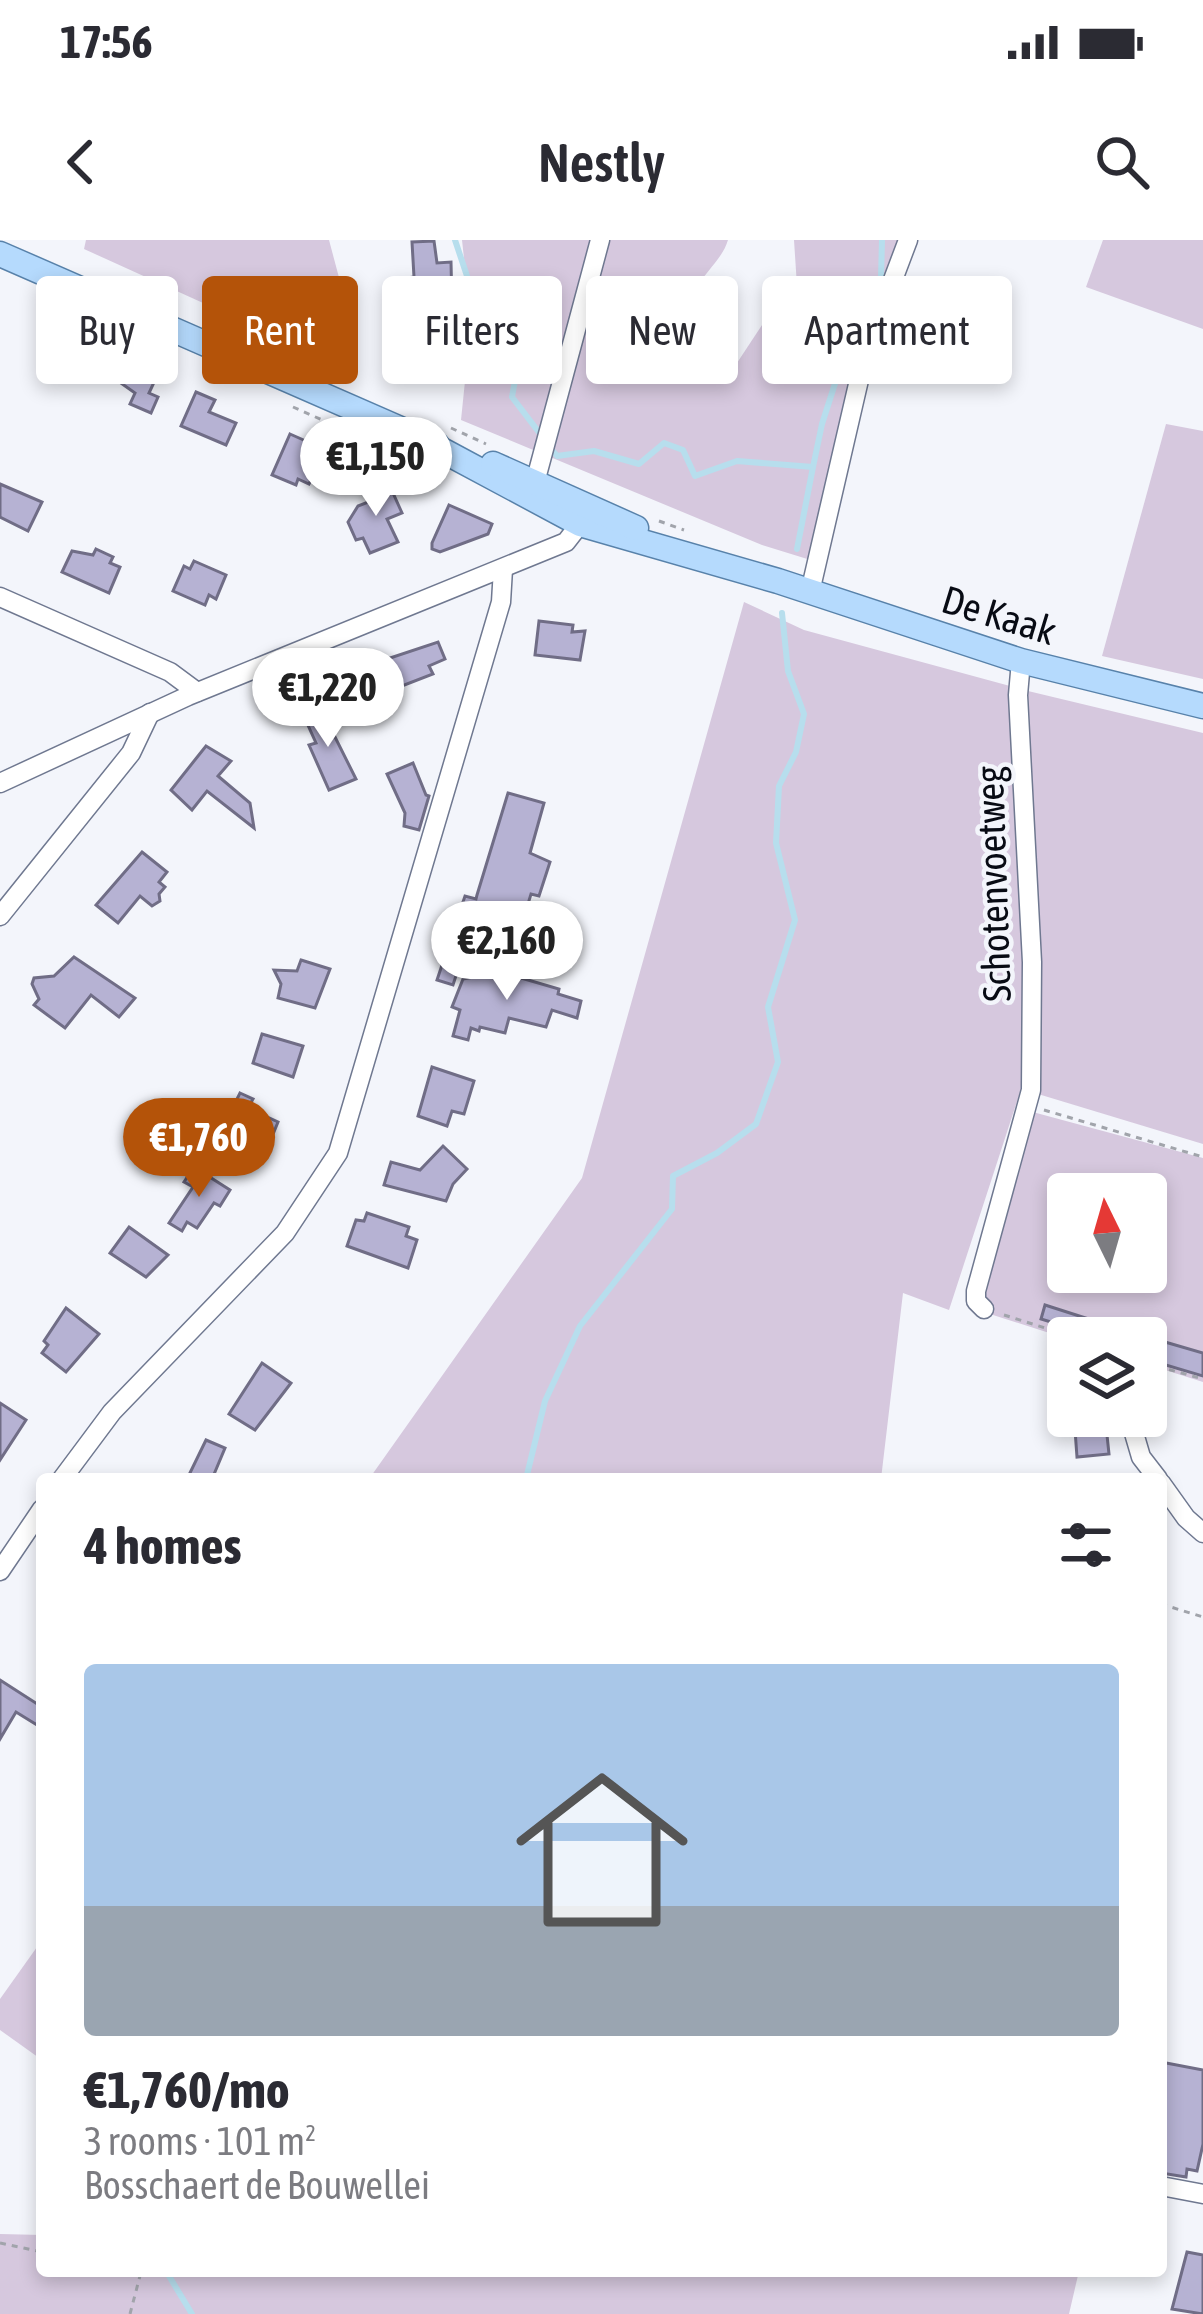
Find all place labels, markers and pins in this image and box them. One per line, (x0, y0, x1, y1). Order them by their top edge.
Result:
pin: €1,150 (278, 417, 474, 519)
pin: €1,220 (230, 648, 426, 750)
pin: €2,160 (409, 901, 605, 1003)
pin: €1,760 (101, 1098, 297, 1200)

